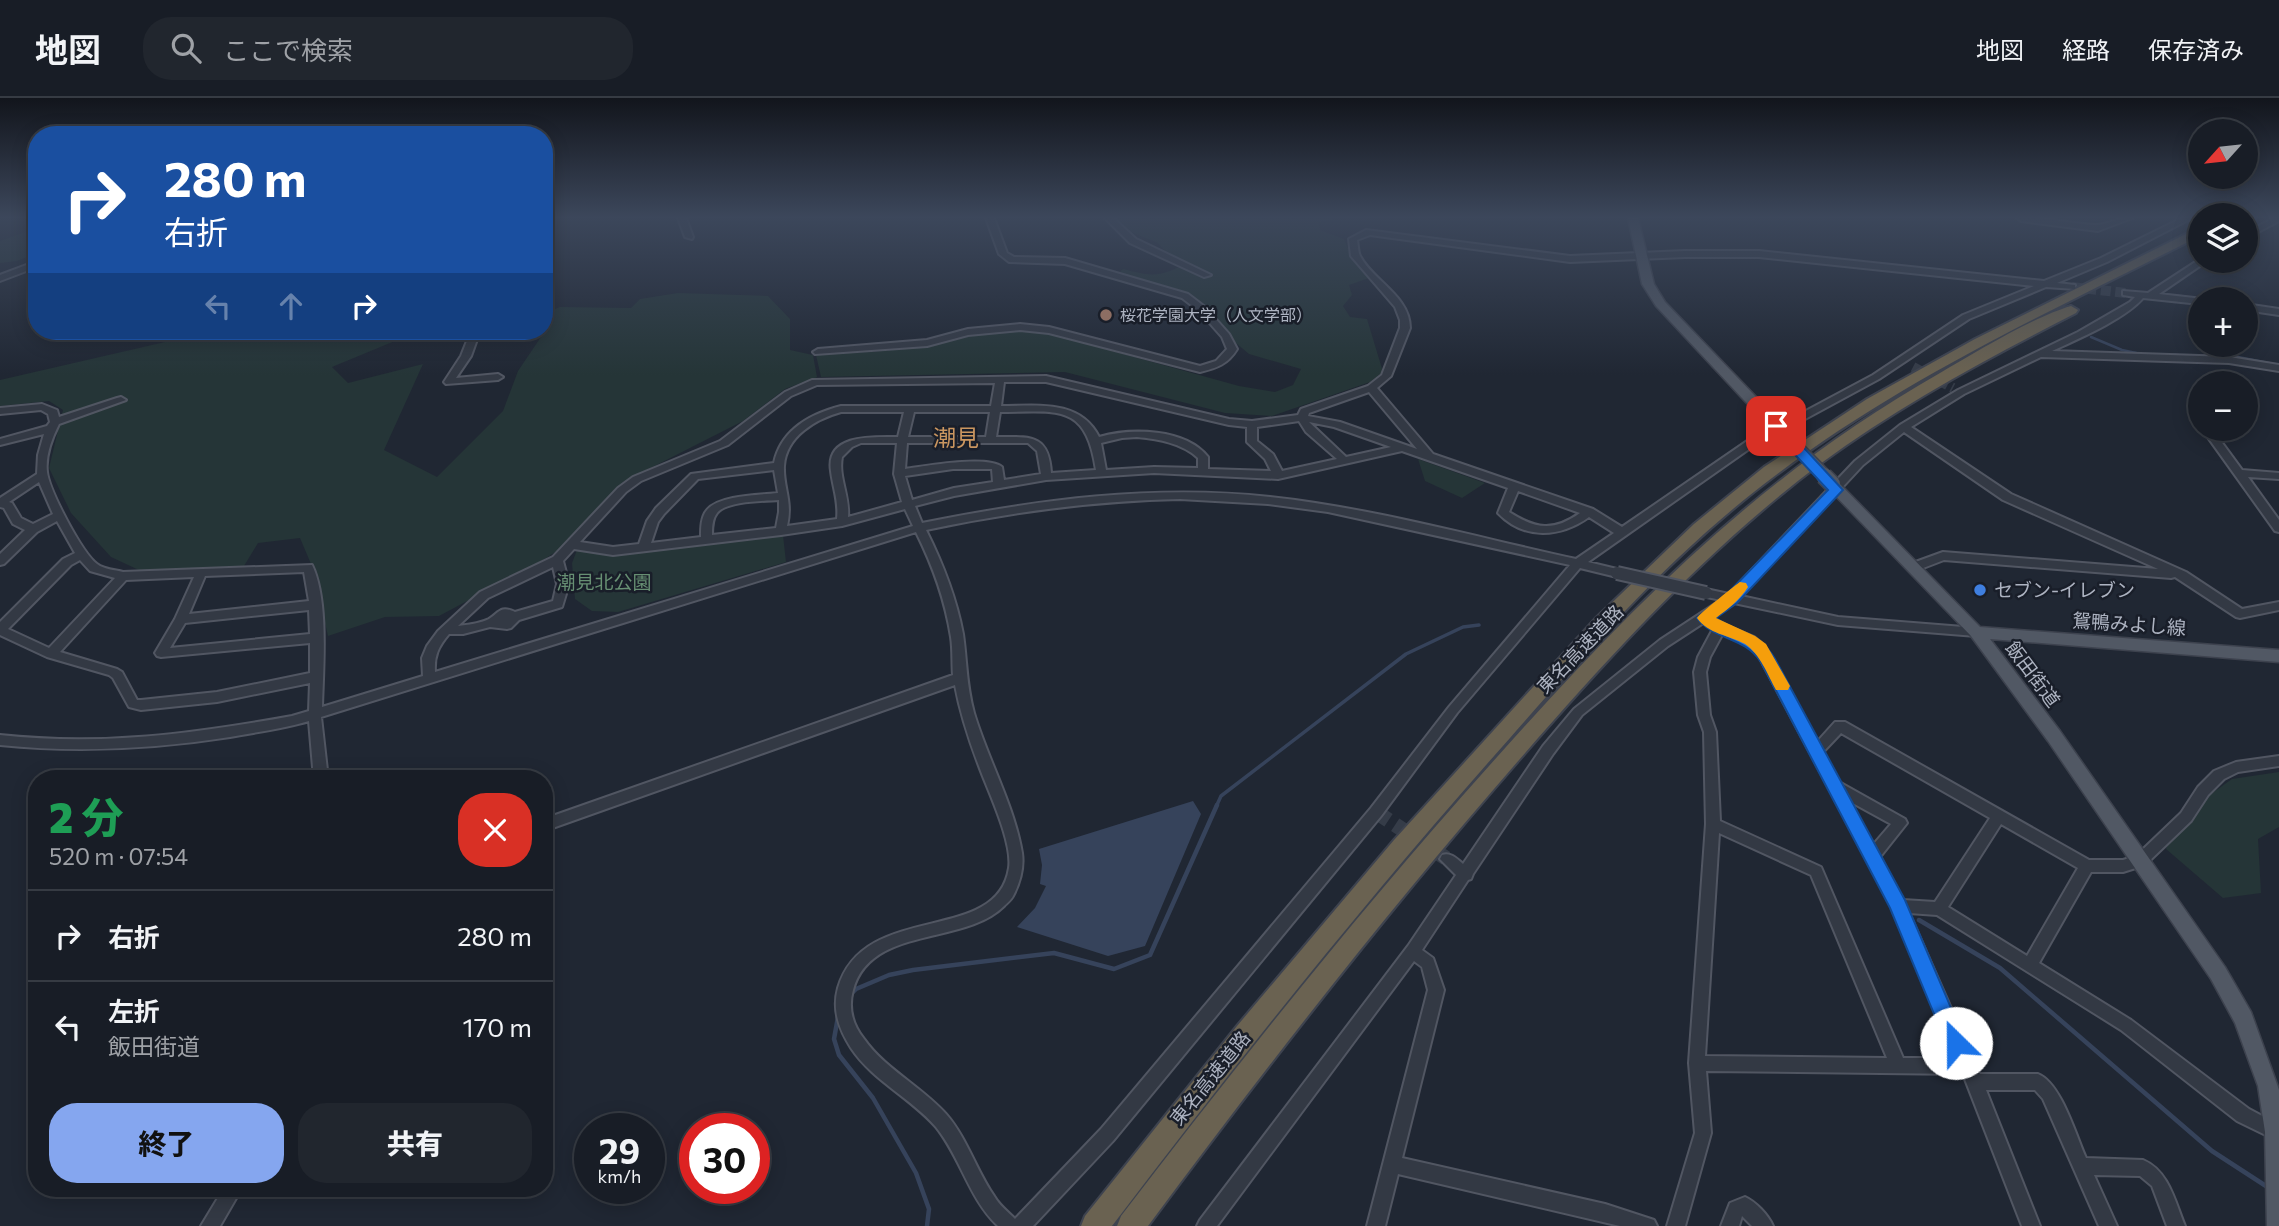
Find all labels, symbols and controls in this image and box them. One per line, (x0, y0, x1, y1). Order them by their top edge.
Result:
search box (143, 17, 633, 80)
text: 地図 (35, 28, 101, 69)
icon: search (167, 29, 205, 67)
text: ここで検索 (223, 34, 353, 65)
text: 地図 (1976, 35, 2024, 64)
text: 経路 (2062, 35, 2110, 64)
text: 保存済み (2148, 35, 2244, 64)
north arrow (2188, 119, 2258, 189)
map controls (2188, 119, 2258, 441)
text: 280 m (164, 147, 307, 207)
icon: right (49, 154, 140, 245)
button: layers (2188, 203, 2258, 273)
text: 右折 (164, 211, 228, 251)
icon: left (199, 287, 237, 325)
icon: ahead (272, 287, 310, 325)
icon: right (345, 287, 383, 325)
button: + (2188, 287, 2258, 357)
place label: 桜花学園大学（人文学部） (1120, 305, 1312, 324)
marker: 桜花学園大学（人文学部） (1098, 307, 1114, 323)
button: − (2188, 371, 2258, 441)
pin (1746, 396, 1806, 456)
icon: arrive (1757, 407, 1795, 445)
district label: 潮見 (933, 423, 979, 451)
park label: 潮見北公園 (556, 570, 652, 593)
place label: セブン-イレブン (1994, 578, 2135, 601)
marker: セブン-イレブン (1972, 582, 1988, 598)
street label: 東名高速道路 (1532, 600, 1628, 698)
street label: 鴛鴨みよし線 (2071, 608, 2187, 639)
street label: 飯田街道 (2001, 636, 2065, 711)
text: 2 分 (49, 790, 123, 842)
button: close (458, 793, 532, 867)
text: 520 m · 07:54 (49, 842, 188, 870)
icon: right (49, 917, 87, 955)
text: 280 m (457, 920, 532, 951)
text: 右折 (108, 921, 160, 952)
text: 左折 (108, 995, 160, 1026)
position arrow (1919, 1006, 1993, 1080)
icon: left (49, 1008, 87, 1046)
text: 170 m (463, 1011, 532, 1042)
street label: 東名高速道路 (1165, 1026, 1254, 1129)
text: 飯田街道 (108, 1032, 200, 1060)
button: 終了 (49, 1103, 284, 1183)
button: 共有 (298, 1103, 532, 1183)
speed limit sign: 30 (679, 1113, 770, 1204)
text: 29 (599, 1128, 640, 1171)
text: km/h (598, 1165, 641, 1187)

